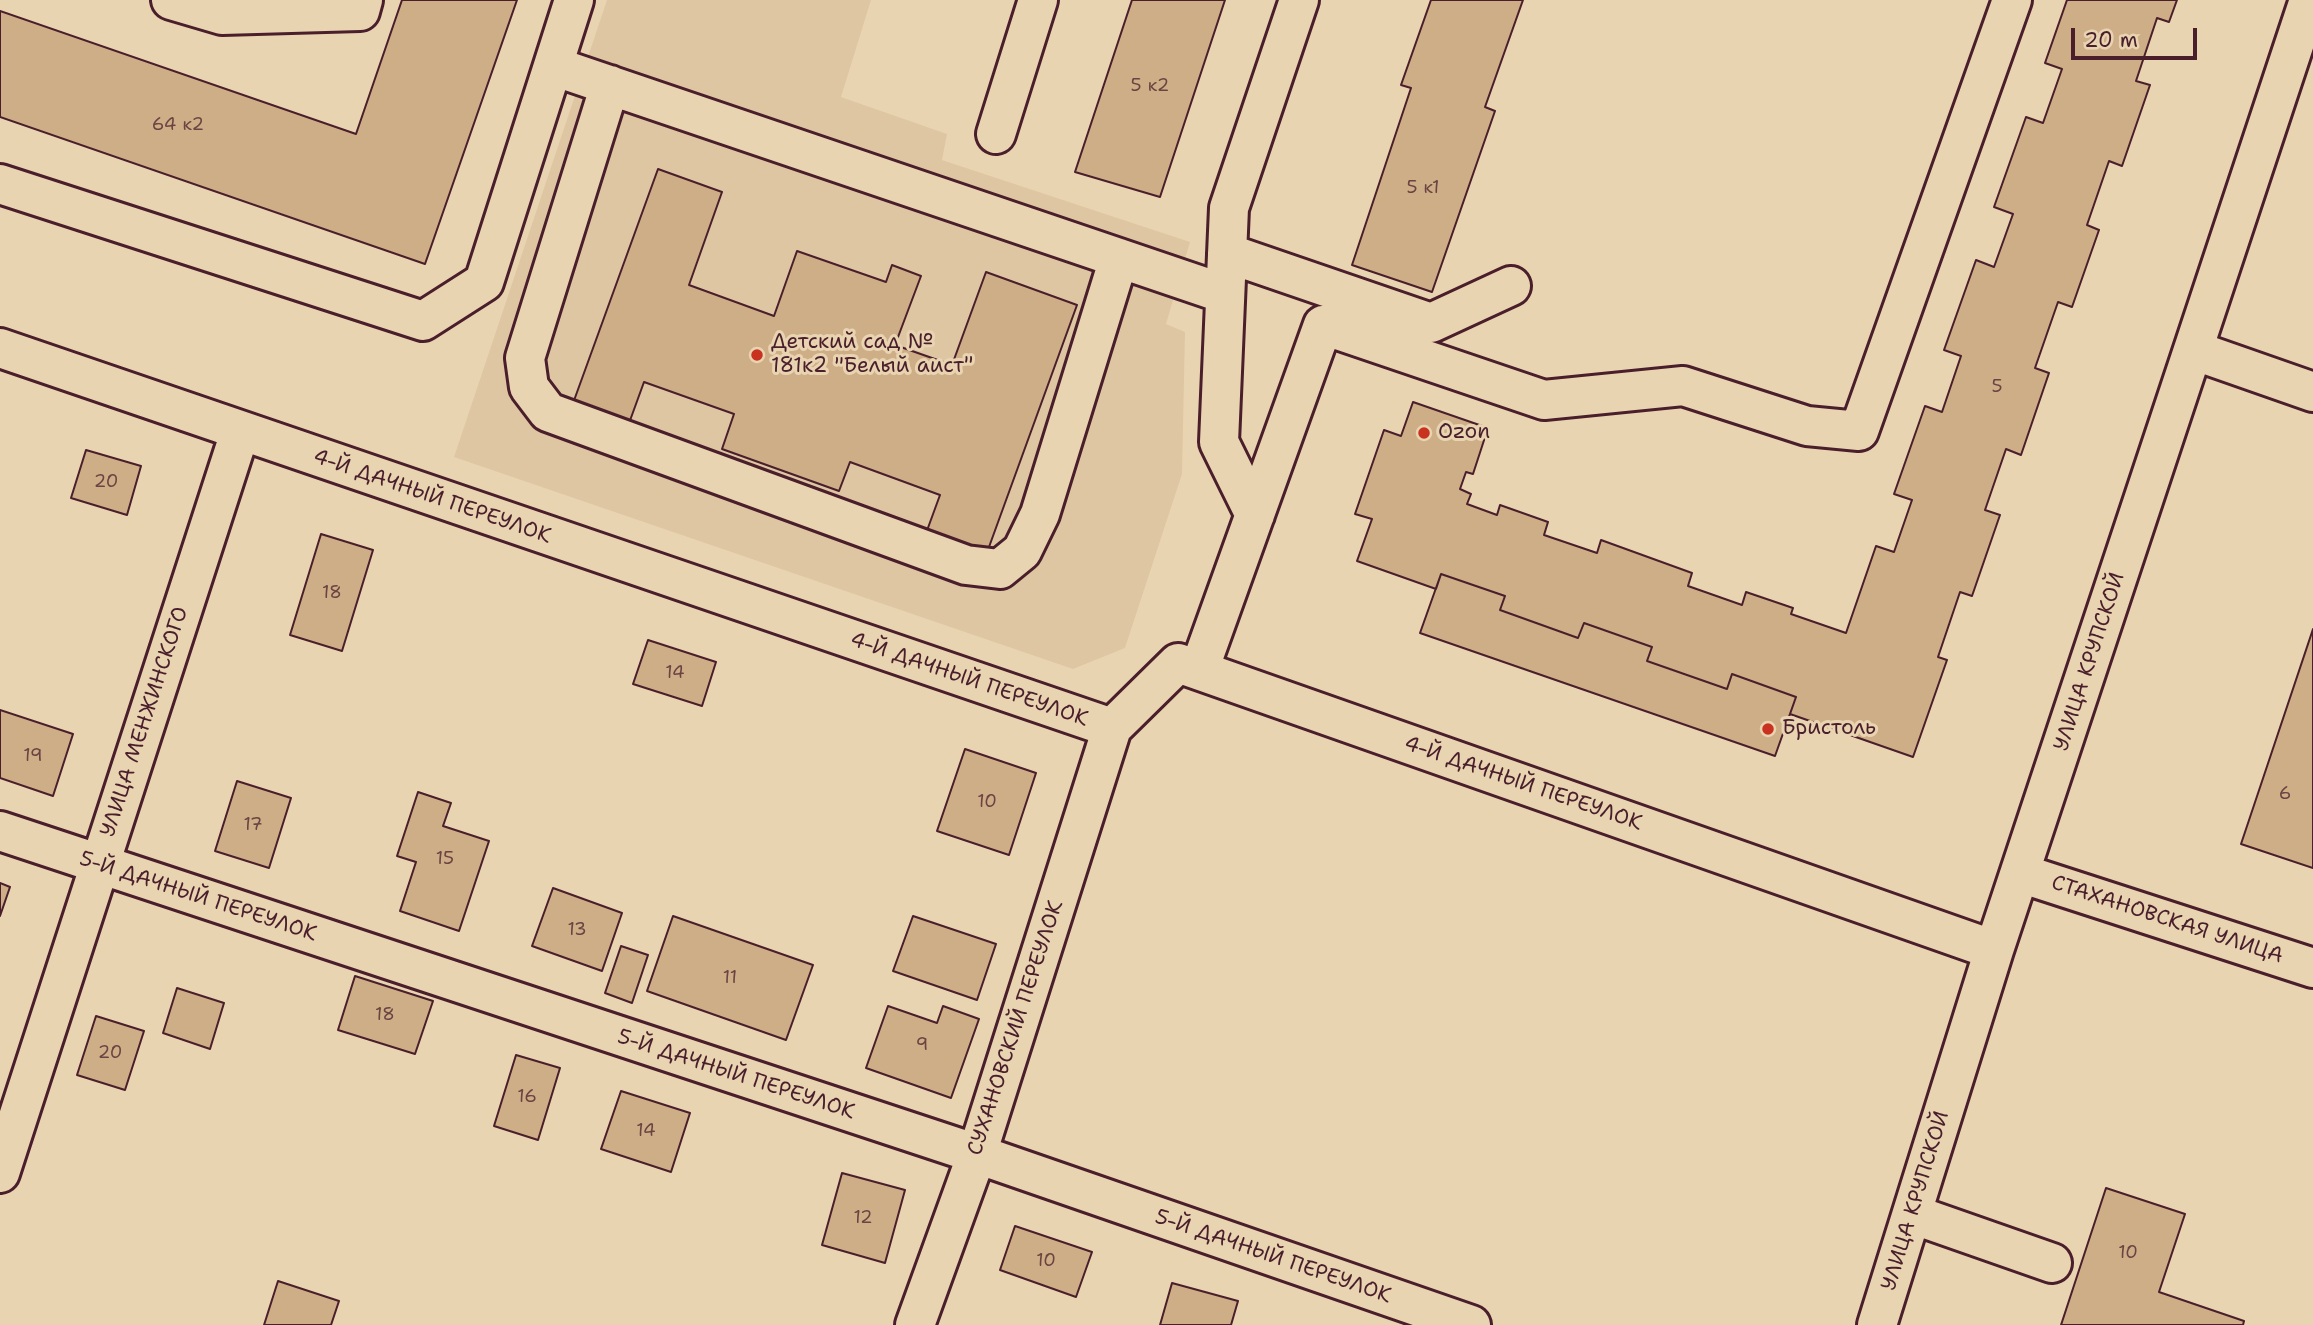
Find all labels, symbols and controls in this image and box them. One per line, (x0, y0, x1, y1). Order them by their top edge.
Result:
scale bar (2075, 14, 2201, 58)
text: 20 m (2084, 26, 2138, 54)
house number: 5 к2 (1131, 75, 1169, 97)
house number: 64 к2 (152, 114, 204, 136)
house number: 5 к1 (1406, 177, 1440, 199)
place label: Детский сад № 181к2 "Белый аист" (771, 330, 973, 380)
marker: Детский сад № 181к2 "Белый аист" (749, 347, 765, 363)
house number: 5 (1991, 376, 2003, 398)
place label: Ozon (1438, 420, 1490, 446)
marker: Ozon (1416, 425, 1432, 441)
street label: 4-Й ДАЧНЫЙ ПЕРЕУЛОК (310, 444, 554, 550)
house number: 20 (94, 471, 118, 493)
street label: УЛИЦА КРУПСКОЙ (2049, 570, 2131, 754)
house number: 18 (322, 582, 342, 604)
street label: УЛИЦА МЕНЖИНСКОГО (96, 604, 194, 840)
street label: 4-Й ДАЧНЫЙ ПЕРЕУЛОК (847, 627, 1091, 733)
house number: 14 (665, 662, 685, 684)
place label: Бристоль (1782, 716, 1876, 742)
marker: Бристоль (1760, 721, 1776, 737)
street label: 4-Й ДАЧНЫЙ ПЕРЕУЛОК (1401, 731, 1645, 837)
house number: 19 (23, 745, 43, 767)
house number: 6 (2279, 783, 2291, 805)
house number: 10 (977, 791, 997, 813)
house number: 17 (243, 814, 263, 836)
street label: 5-Й ДАЧНЫЙ ПЕРЕУЛОК (76, 847, 320, 947)
house number: 15 (436, 848, 454, 870)
street label: СТАХАНОВСКАЯ УЛИЦА (2048, 871, 2286, 969)
street label: СУХАНОВСКИЙ ПЕРЕУЛОК (963, 897, 1069, 1159)
house number: 13 (567, 919, 587, 941)
house number: 11 (723, 967, 737, 989)
house number: 18 (375, 1004, 395, 1026)
street label: 5-Й ДАЧНЫЙ ПЕРЕУЛОК (614, 1025, 858, 1125)
house number: 9 (916, 1034, 928, 1056)
house number: 20 (98, 1042, 122, 1064)
house number: 16 (517, 1086, 537, 1108)
street label: УЛИЦА КРУПСКОЙ (1877, 1108, 1955, 1294)
house number: 14 (636, 1120, 656, 1142)
street label: 5-Й ДАЧНЫЙ ПЕРЕУЛОК (1151, 1205, 1395, 1309)
house number: 12 (853, 1207, 873, 1229)
house number: 10 (2118, 1242, 2138, 1264)
house number: 10 (1036, 1250, 1056, 1272)

